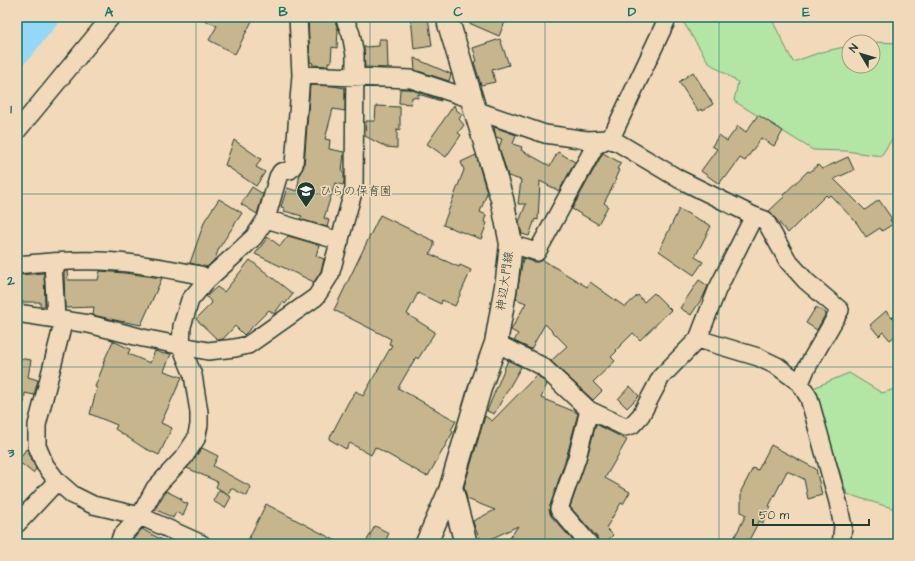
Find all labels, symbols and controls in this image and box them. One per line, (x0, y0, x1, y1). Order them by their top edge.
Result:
text: A (105, 3, 114, 21)
text: B (278, 3, 288, 21)
text: C (453, 3, 463, 21)
text: D (628, 3, 637, 21)
text: E (802, 3, 810, 21)
north arrow (841, 34, 881, 74)
text: N (845, 41, 862, 55)
text: 1 (10, 100, 12, 118)
school or university icon: ひらの保育園 (295, 180, 317, 208)
place label: ひらの保育園 (320, 183, 392, 200)
street label: 神辺大門線 (492, 250, 518, 312)
text: 2 (6, 272, 15, 290)
text: 3 (7, 444, 15, 462)
scale bar (753, 501, 869, 527)
text: 50 m (759, 507, 790, 524)

